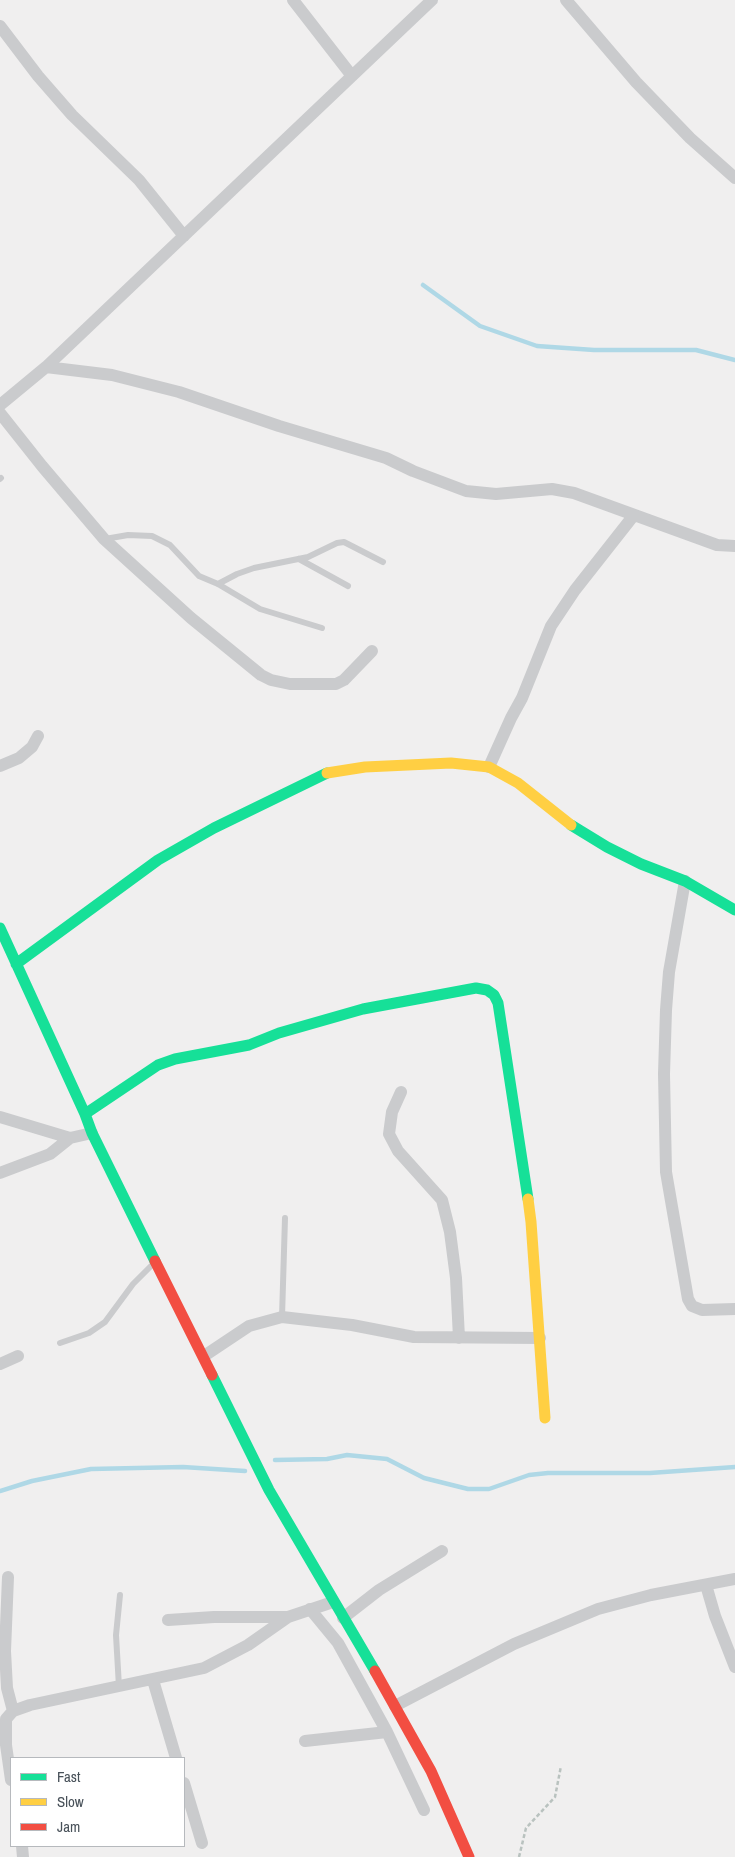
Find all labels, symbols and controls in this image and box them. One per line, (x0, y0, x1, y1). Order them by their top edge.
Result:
legend (10, 1757, 185, 1847)
text: Fast (57, 1766, 80, 1787)
text: Slow (57, 1791, 84, 1812)
text: Jam (57, 1816, 80, 1837)

